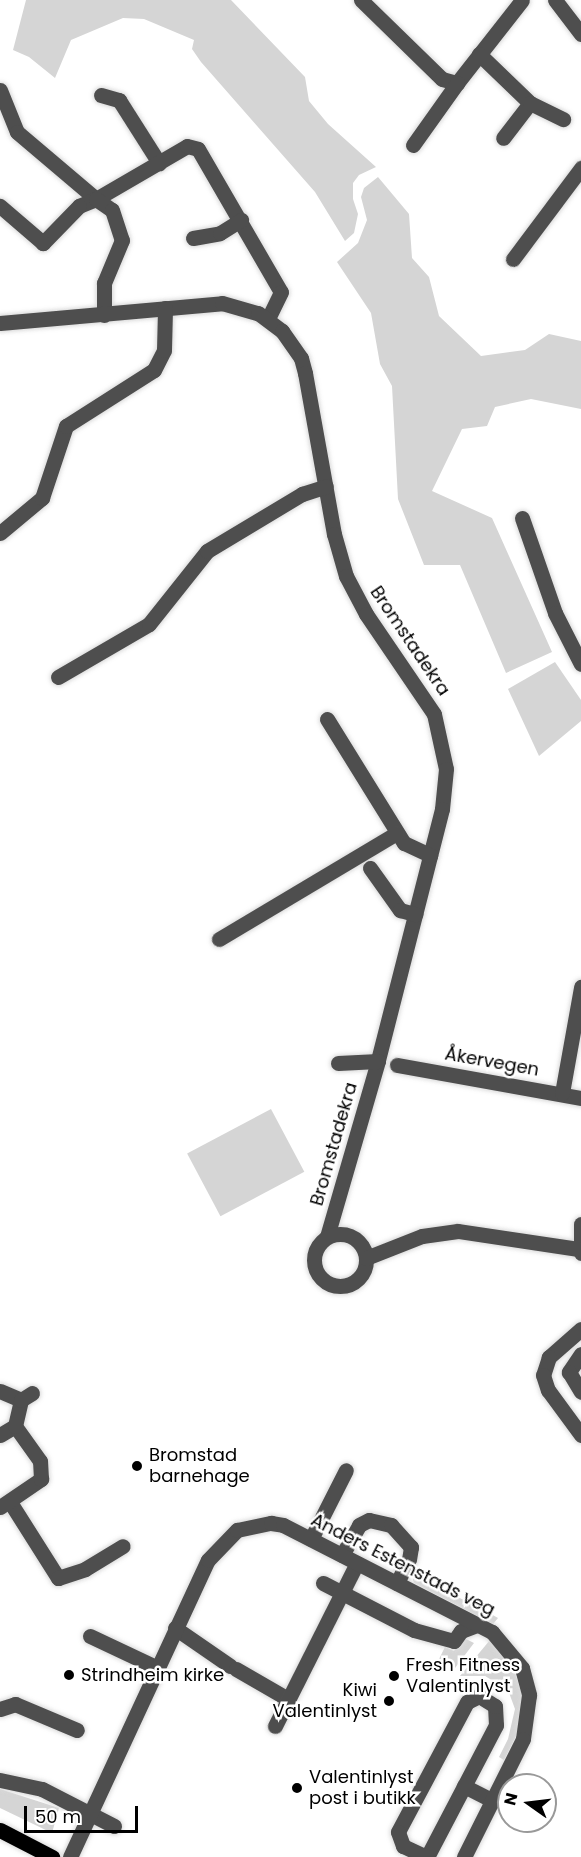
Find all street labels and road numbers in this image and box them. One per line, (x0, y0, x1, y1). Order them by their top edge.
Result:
street label: Bromstadekra (365, 582, 455, 700)
street label: Åkervegen (443, 1043, 541, 1081)
street label: Bromstadekra (306, 1080, 362, 1208)
street label: Anders Estenstads veg (307, 1509, 499, 1621)

